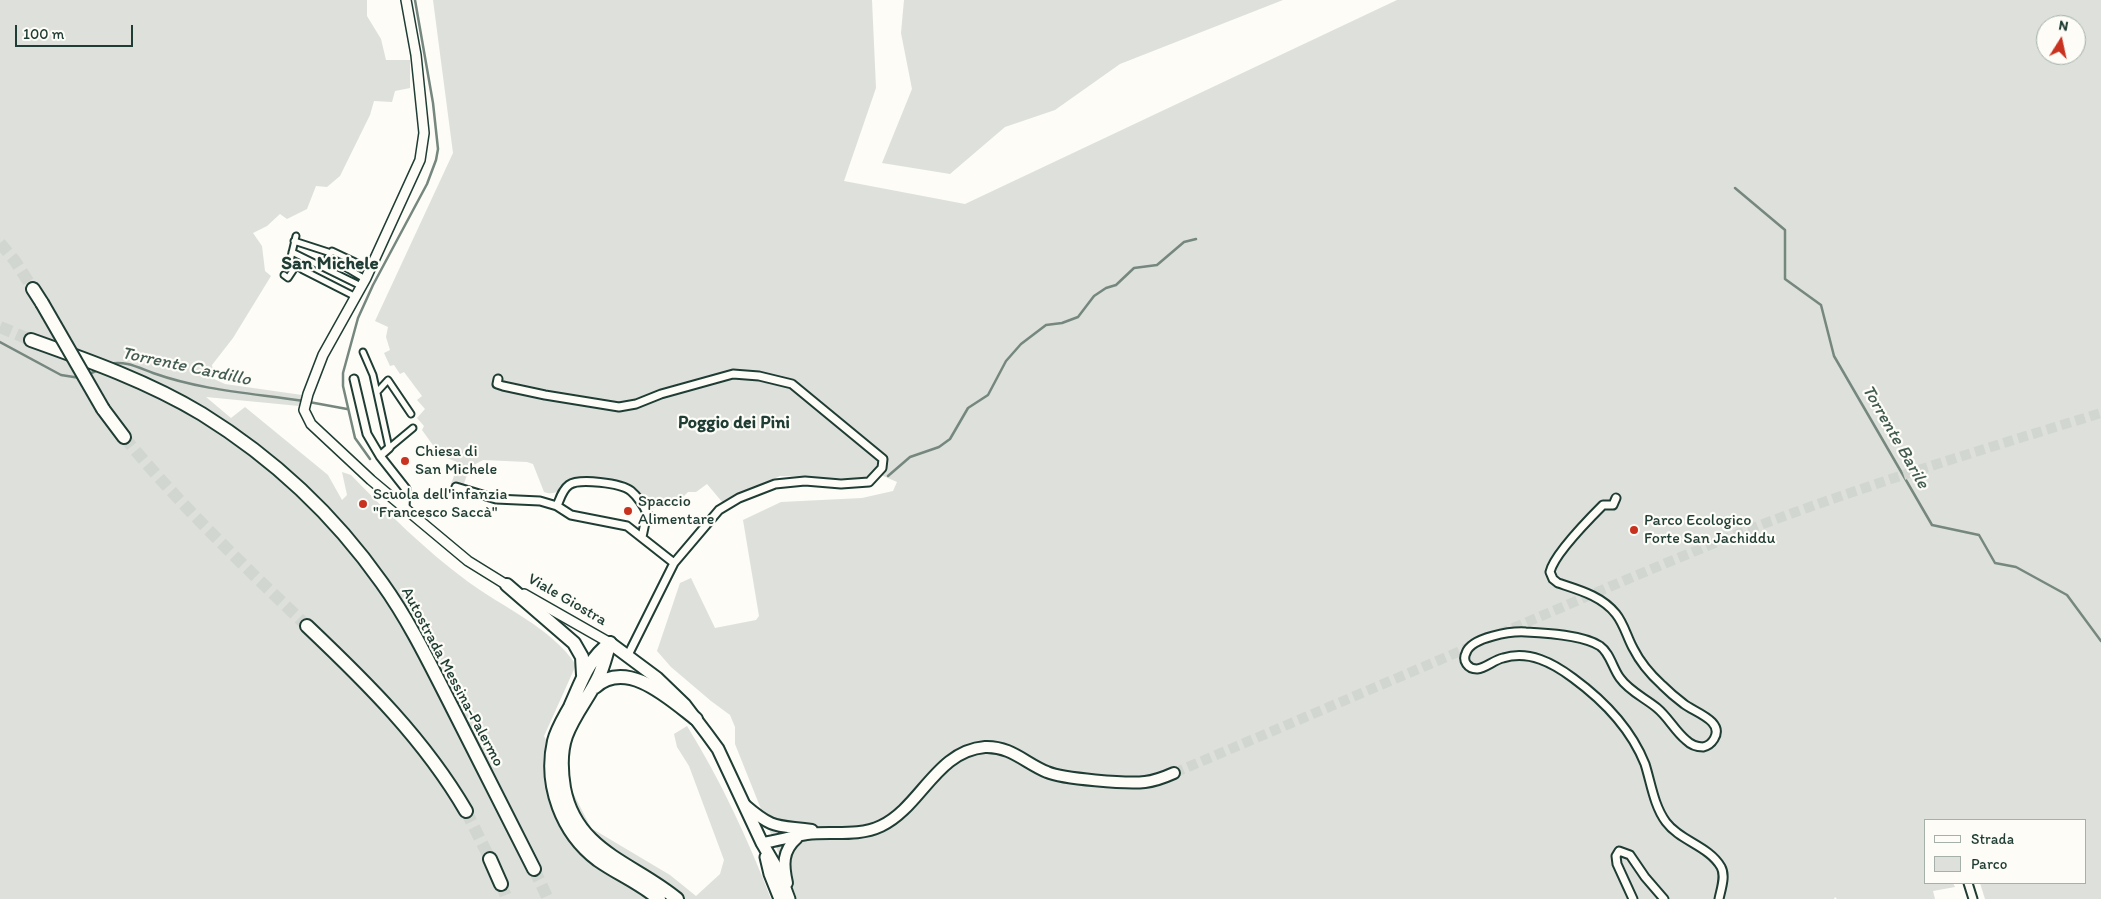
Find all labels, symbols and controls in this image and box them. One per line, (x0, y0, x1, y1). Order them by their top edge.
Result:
scale bar (18, 15, 135, 47)
north arrow (2036, 15, 2086, 65)
text: N (2057, 17, 2070, 35)
text: 100 m (23, 25, 64, 43)
district label: San Michele (281, 253, 379, 275)
water label: Torrente Cardillo (119, 343, 253, 391)
water label: Torrente Barile (1857, 381, 1933, 493)
district label: Poggio dei Pini (678, 412, 790, 434)
place label: Chiesa di San Michele (415, 442, 497, 480)
marker: Chiesa di San Michele (399, 455, 411, 467)
place label: Scuola dell'infanzia "Francesco Saccà" (373, 485, 507, 523)
place label: Spaccio Alimentare (638, 492, 714, 530)
marker: Scuola dell'infanzia "Francesco Saccà" (357, 498, 369, 510)
marker: Spaccio Alimentare (622, 505, 634, 517)
place label: Parco Ecologico Forte San Jachiddu (1644, 511, 1775, 549)
marker: Parco Ecologico Forte San Jachiddu (1628, 524, 1640, 536)
street label: Viale Giostra (524, 570, 610, 630)
street label: Autostrada Messina-Palermo (396, 584, 508, 770)
legend (1924, 819, 2086, 884)
text: Strada (1971, 830, 2014, 848)
text: Parco (1971, 855, 2007, 873)

